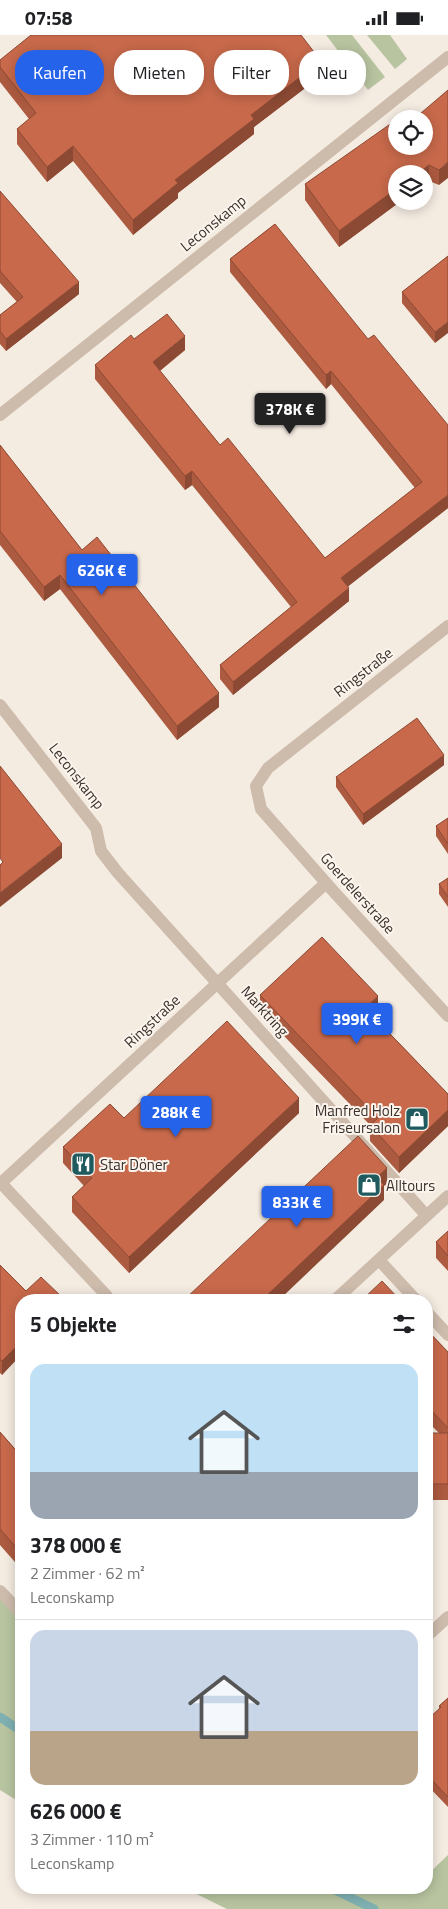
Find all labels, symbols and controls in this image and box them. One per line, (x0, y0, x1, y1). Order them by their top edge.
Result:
text: 07:58 (25, 3, 72, 32)
chip: Kaufen (15, 50, 104, 95)
chip: Mieten (114, 50, 204, 95)
chip: Filter (214, 50, 289, 95)
chip: Neu (299, 50, 366, 95)
map controls (388, 110, 433, 210)
button: locate (388, 110, 433, 155)
button: layers (388, 165, 433, 210)
street label: Leconskamp (175, 189, 251, 257)
pin: 378K € (249, 393, 331, 435)
text: 378K € (266, 397, 314, 421)
pin: 626K € (61, 553, 143, 596)
text: 626K € (78, 558, 126, 582)
street label: Ringstraße (329, 642, 397, 702)
street label: Leconskamp (44, 738, 110, 814)
street label: Goerdelerstraße (315, 847, 401, 939)
street label: Marktring (236, 980, 294, 1042)
street label: Ringstraße (119, 989, 185, 1053)
pin: 399K € (316, 1003, 398, 1045)
text: 399K € (333, 1007, 381, 1031)
pin: 288K € (135, 1095, 217, 1138)
place label: Manfred Holz Friseursalon (315, 1099, 400, 1139)
text: 288K € (152, 1100, 200, 1124)
shop icon: Manfred Holz Friseursalon (404, 1106, 430, 1132)
restaurant icon: Star Döner (70, 1151, 96, 1177)
place label: Star Döner (100, 1153, 168, 1176)
shop icon: Alltours (356, 1172, 382, 1198)
place label: Alltours (386, 1174, 435, 1197)
pin: 833K € (256, 1185, 338, 1228)
text: 833K € (273, 1190, 321, 1214)
text: 5 Objekte (30, 1308, 117, 1340)
icon: filters (390, 1310, 418, 1338)
icon: home (179, 1397, 269, 1487)
text: 378 000 € (30, 1529, 122, 1561)
text: 2 Zimmer · 62 m² (30, 1561, 145, 1585)
text: Leconskamp (30, 1585, 114, 1609)
icon: home (179, 1662, 269, 1752)
text: 626 000 € (30, 1795, 122, 1827)
text: 3 Zimmer · 110 m² (30, 1827, 154, 1851)
text: Leconskamp (30, 1851, 114, 1875)

